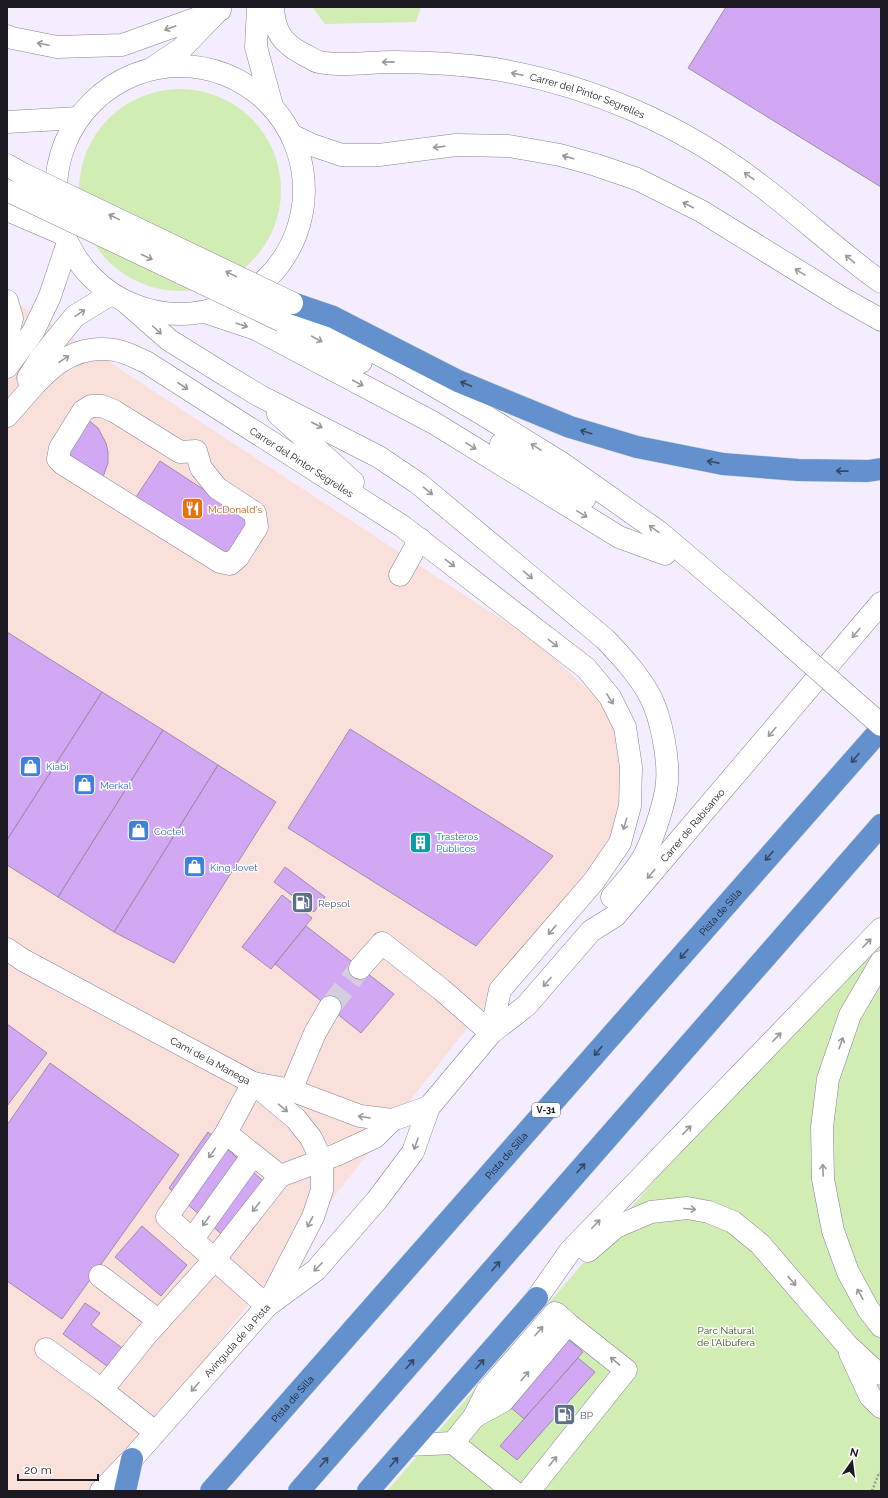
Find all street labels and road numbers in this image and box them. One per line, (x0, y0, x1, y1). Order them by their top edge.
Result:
street label: Carrer del Pintor Segrelles (529, 71, 647, 121)
street label: Carrer del Pintor Segrelles (248, 425, 356, 500)
street label: Carrer de Rabisanxo (658, 786, 727, 864)
street label: Pista de Silla (697, 887, 744, 938)
street label: Camí de la Manega (168, 1035, 252, 1087)
road number: V-31 (532, 1103, 560, 1117)
street label: Pista de Silla (483, 1130, 530, 1181)
street label: Avinguda de la Pista (202, 1302, 272, 1379)
street label: Pista de Silla (269, 1373, 316, 1425)

